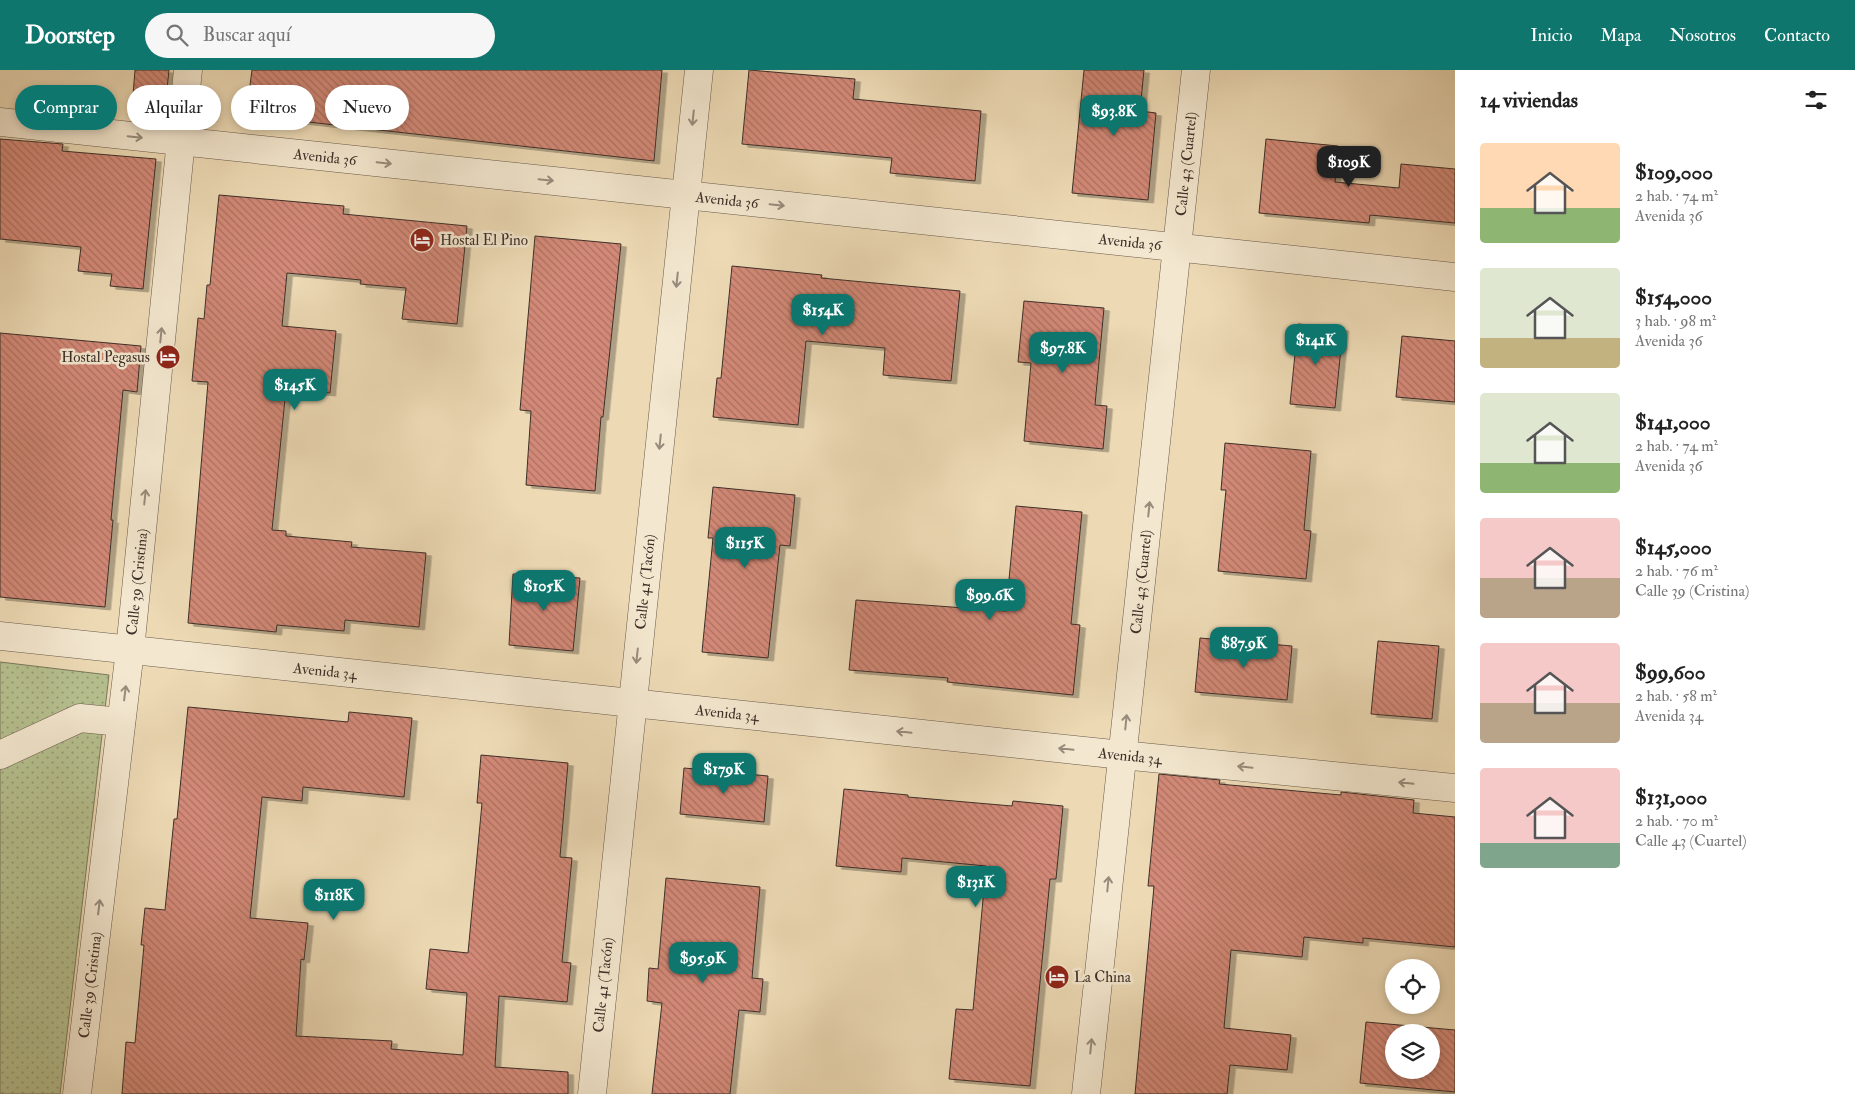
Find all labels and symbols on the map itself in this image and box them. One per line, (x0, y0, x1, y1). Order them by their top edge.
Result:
pin: $93.8K (1073, 94, 1155, 137)
one-way arrow (689, 110, 698, 126)
street label: Calle 43 (Cuartel) (1172, 111, 1201, 217)
one-way arrow (127, 132, 143, 142)
street label: Avenida 36 (291, 145, 359, 170)
pin: $109K (1314, 146, 1384, 188)
one-way arrow (376, 158, 392, 168)
one-way arrow (537, 175, 553, 185)
street label: Avenida 36 (693, 188, 761, 213)
one-way arrow (769, 200, 785, 210)
hotel icon: Hostal El Pino (409, 227, 435, 253)
street label: Avenida 36 (1096, 230, 1164, 255)
place label: Hostal El Pino (440, 231, 528, 250)
one-way arrow (672, 272, 682, 288)
pin: $154K (788, 294, 858, 336)
pin: $141K (1281, 324, 1351, 366)
one-way arrow (156, 327, 166, 343)
pin: $97.8K (1022, 332, 1104, 374)
hotel icon: Hostal Pegasus (155, 344, 181, 370)
place label: Hostal Pegasus (61, 348, 150, 367)
pin: $145K (260, 368, 330, 411)
one-way arrow (655, 433, 665, 449)
one-way arrow (140, 489, 150, 505)
one-way arrow (1144, 501, 1153, 517)
pin: $115K (710, 526, 780, 569)
street label: Calle 39 (Cristina) (122, 528, 153, 636)
street label: Calle 43 (Cuartel) (1127, 529, 1156, 635)
street label: Calle 41 (Tacón) (631, 533, 660, 631)
pin: $105K (509, 570, 579, 612)
pin: $99.6K (949, 578, 1031, 621)
pin: $87.9K (1203, 626, 1285, 669)
one-way arrow (632, 647, 642, 663)
street label: Avenida 34 (291, 659, 359, 684)
one-way arrow (120, 685, 130, 701)
street label: Avenida 34 (693, 701, 761, 726)
one-way arrow (1121, 715, 1131, 731)
one-way arrow (896, 727, 912, 737)
one-way arrow (1058, 744, 1074, 754)
street label: Avenida 34 (1096, 744, 1164, 769)
pin: $179K (689, 752, 759, 795)
one-way arrow (1237, 762, 1253, 772)
one-way arrow (1399, 779, 1415, 788)
pin: $131K (941, 866, 1011, 908)
one-way arrow (1103, 876, 1113, 892)
pin: $118K (299, 878, 369, 921)
one-way arrow (94, 899, 104, 915)
street label: Calle 39 (Cristina) (75, 931, 106, 1039)
street label: Calle 41 (Tacón) (589, 936, 618, 1034)
pin: $95.9K (662, 942, 744, 984)
hotel icon: La China (1044, 964, 1070, 990)
place label: La China (1074, 968, 1132, 987)
one-way arrow (1086, 1038, 1096, 1054)

